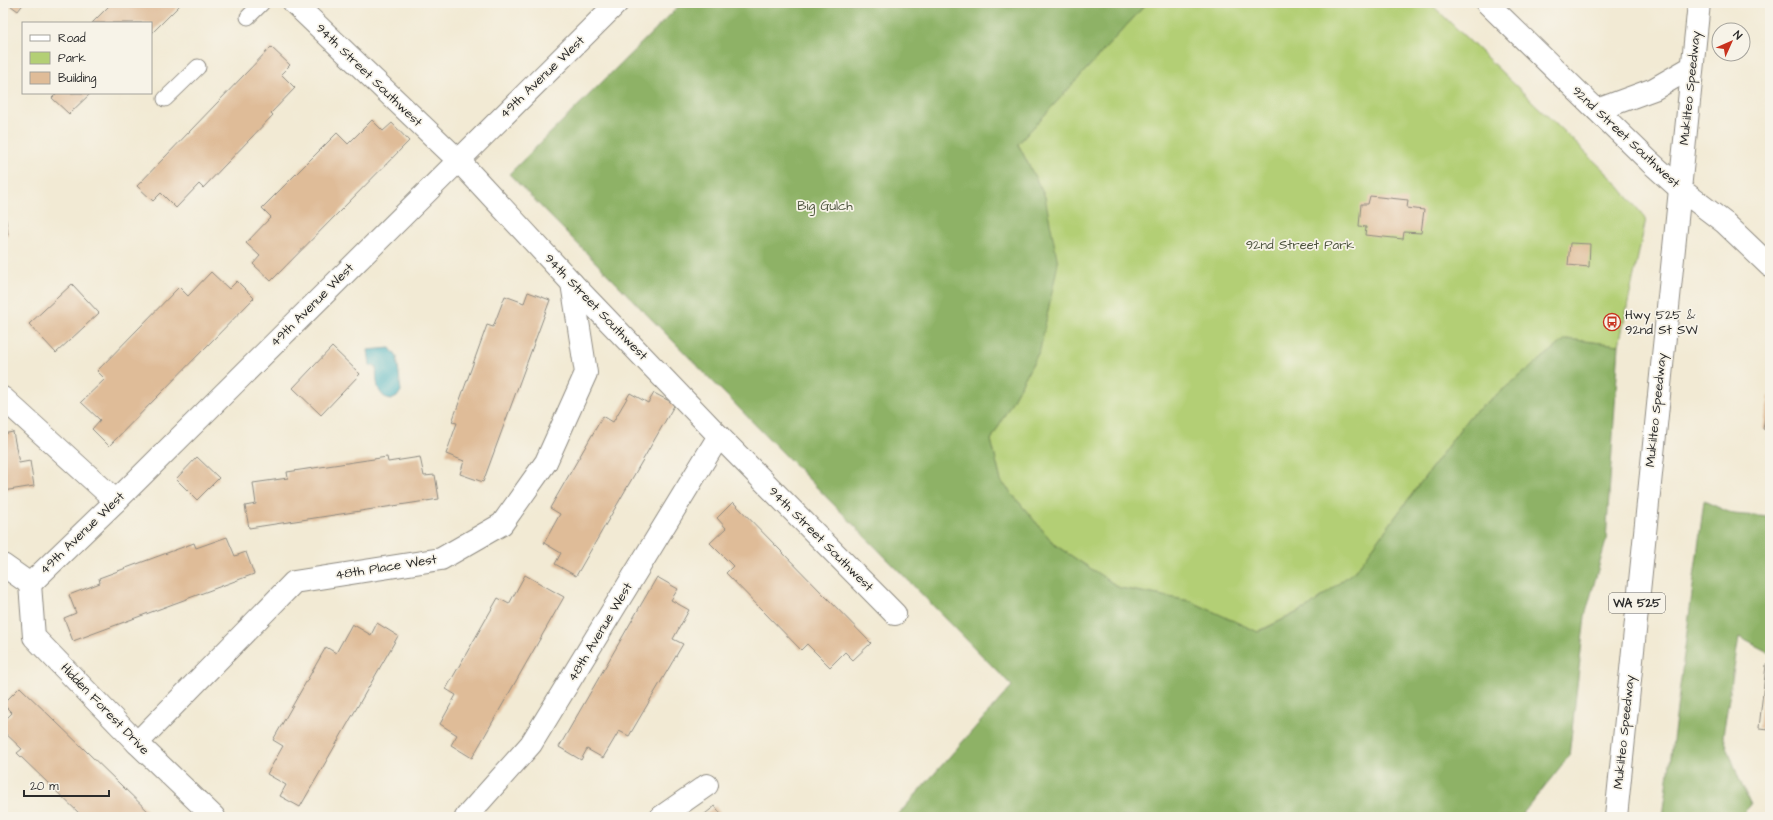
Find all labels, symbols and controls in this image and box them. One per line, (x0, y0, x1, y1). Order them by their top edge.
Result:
street label: 94th Street Southwest (312, 19, 427, 131)
legend (22, 22, 152, 94)
north arrow (1711, 22, 1751, 62)
text: N (1730, 28, 1746, 43)
text: Road (58, 30, 86, 47)
street label: Mukilteo Speedway (1675, 30, 1706, 146)
street label: 49th Avenue West (496, 31, 589, 122)
text: Park (58, 50, 86, 67)
text: Building (58, 70, 96, 88)
street label: 92nd Street Southwest (1568, 82, 1685, 192)
park label: Big Gulch (797, 197, 853, 216)
park label: 92nd Street Park (1246, 236, 1354, 254)
street label: 94th Street Southwest (540, 250, 652, 365)
street label: 49th Avenue West (266, 259, 358, 351)
place label: Hwy 525 & 92nd St SW (1625, 306, 1698, 339)
bus stop icon: Hwy 525 & 92nd St SW (1602, 312, 1622, 332)
street label: Mukilteo Speedway (1641, 352, 1672, 468)
street label: 94th Street Southwest (765, 483, 878, 596)
street label: 49th Avenue West (36, 487, 129, 578)
street label: 48th Place West (334, 550, 439, 584)
street label: 48th Avenue West (563, 578, 637, 685)
road number: WA 525 (1609, 593, 1665, 613)
street label: Hidden Forest Drive (57, 659, 153, 759)
street label: Mukilteo Speedway (1609, 674, 1640, 790)
scale bar (24, 772, 109, 798)
text: 20 m (30, 778, 59, 795)

